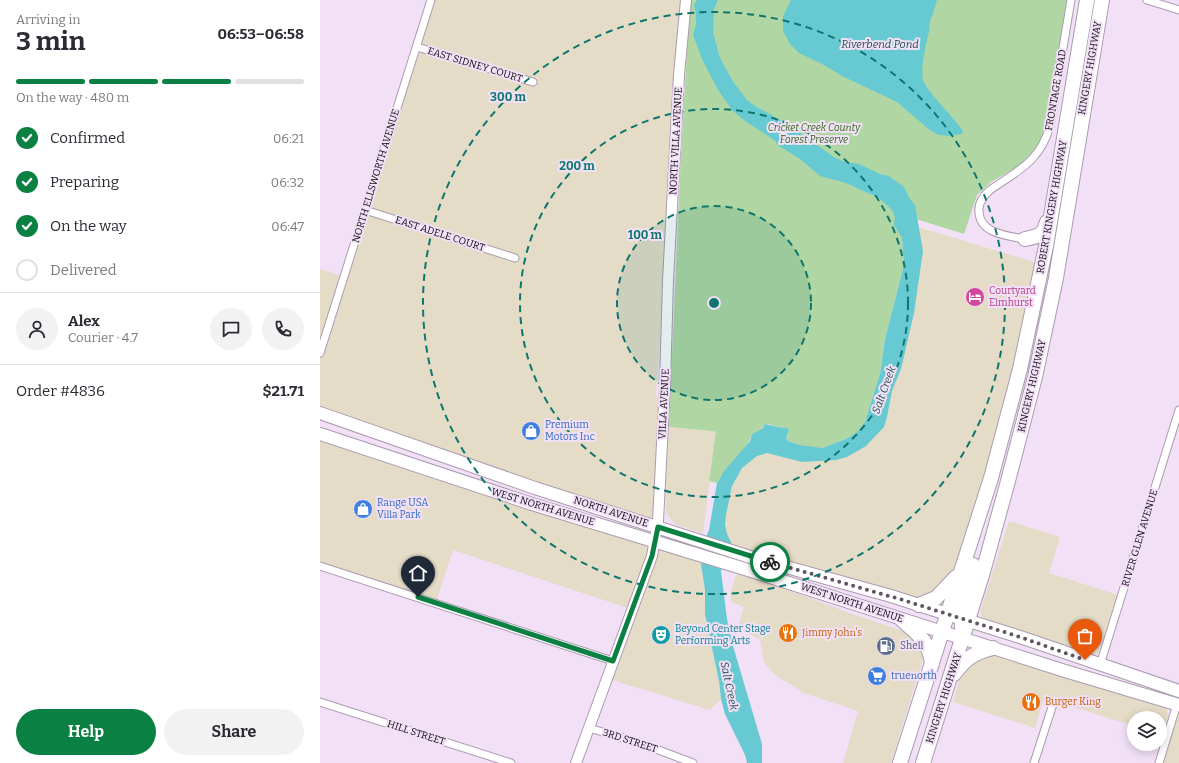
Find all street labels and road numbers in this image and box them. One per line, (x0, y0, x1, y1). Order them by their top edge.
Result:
street label: KINGERY HIGHWAY (1076, 20, 1104, 116)
street label: EAST SIDNEY COURT (426, 45, 524, 85)
street label: FRONTAGE ROAD (1043, 49, 1069, 131)
street label: NORTH VILLA AVENUE (667, 87, 685, 195)
street label: NORTH ELLSWORTH AVENUE (350, 108, 402, 244)
street label: ROBERT KINGERY HIGHWAY (1034, 139, 1070, 275)
street label: EAST ADELE COURT (394, 214, 486, 254)
street label: KINGERY HIGHWAY (1015, 338, 1049, 434)
street label: VILLA AVENUE (656, 368, 672, 440)
street label: WEST NORTH AVENUE (490, 486, 596, 528)
street label: RIVER GLEN AVENUE (1120, 488, 1160, 588)
street label: NORTH AVENUE (572, 494, 650, 530)
street label: WEST NORTH AVENUE (799, 581, 905, 625)
street label: KINGERY HIGHWAY (924, 651, 965, 745)
street label: HILL STREET (385, 718, 447, 748)
street label: 3RD STREET (601, 726, 659, 756)

